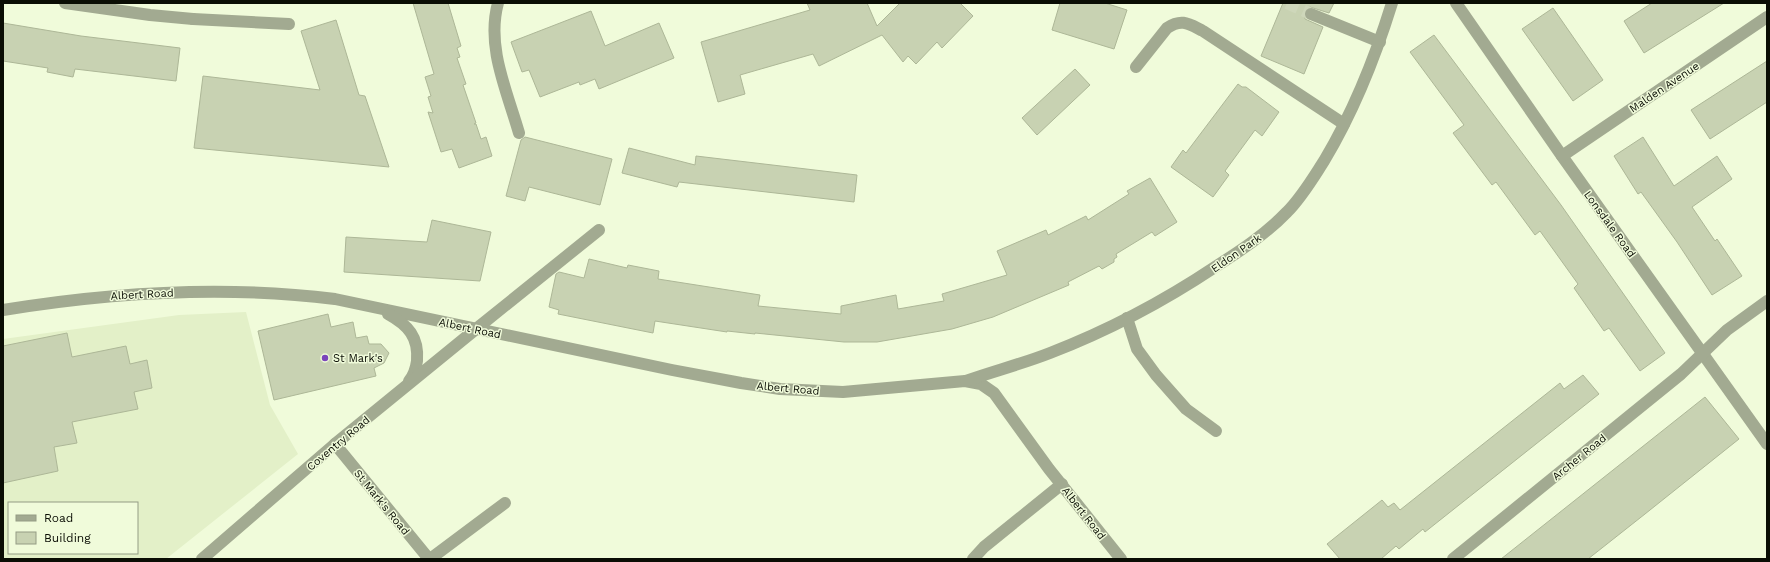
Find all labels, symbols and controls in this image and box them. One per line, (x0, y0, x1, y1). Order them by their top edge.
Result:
street label: Malden Avenue (1627, 59, 1702, 116)
street label: Lonsdale Road (1581, 188, 1638, 260)
street label: Eldon Park (1209, 231, 1264, 275)
street label: Albert Road (110, 286, 174, 303)
street label: Albert Road (438, 316, 502, 341)
place label: St Mark's (333, 352, 383, 365)
marker: St Mark's (320, 353, 330, 363)
street label: Albert Road (756, 379, 820, 398)
street label: Coventry Road (304, 413, 372, 473)
street label: Archer Road (1550, 432, 1609, 483)
street label: St Mark's Road (351, 467, 412, 538)
street label: Albert Road (1059, 484, 1108, 542)
legend (8, 502, 138, 554)
text: Road (44, 511, 73, 525)
text: Building (44, 531, 91, 545)

